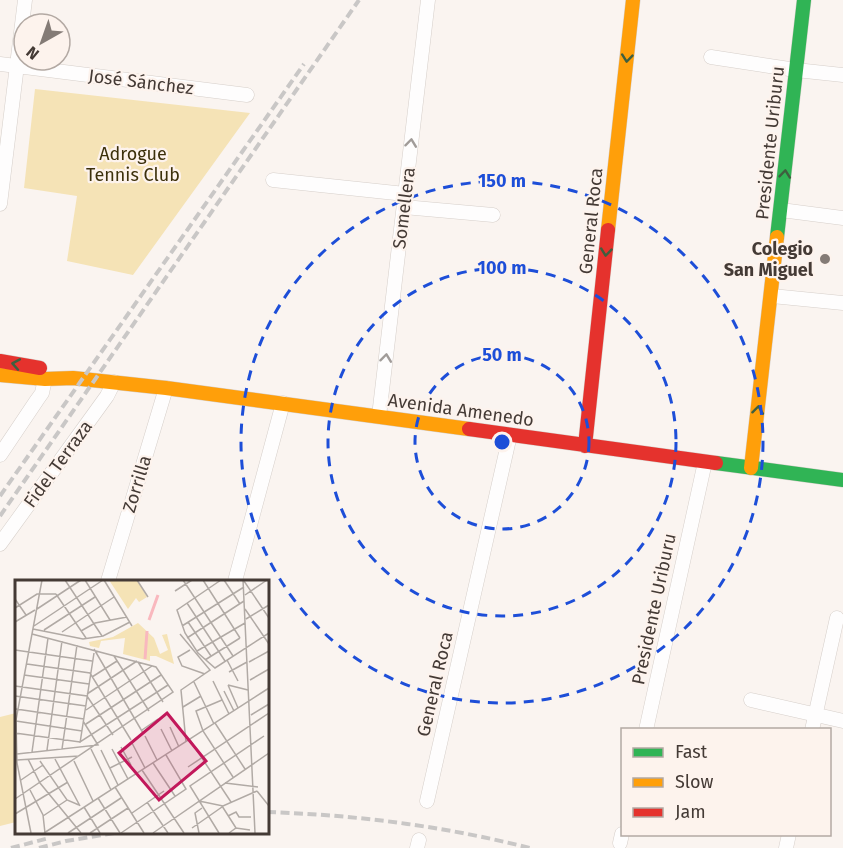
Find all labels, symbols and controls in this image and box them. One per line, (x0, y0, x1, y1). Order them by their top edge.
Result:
north arrow (12, 12, 72, 72)
text: N (23, 42, 43, 64)
one-way arrow (621, 54, 634, 63)
street label: José Sánchez (87, 65, 195, 99)
street label: Presidente Uriburu (751, 65, 789, 221)
one-way arrow (404, 139, 417, 148)
park label: Adrogue Tennis Club (86, 143, 180, 186)
street label: Somellera (388, 166, 420, 250)
street label: General Roca (574, 167, 608, 275)
text: 150 m (478, 170, 526, 192)
one-way arrow (778, 170, 791, 179)
place label: Colegio San Miguel (724, 238, 814, 281)
one-way arrow (600, 247, 613, 257)
marker: Colegio San Miguel (818, 252, 832, 266)
text: 100 m (478, 257, 526, 279)
text: 50 m (482, 344, 522, 366)
one-way arrow (379, 353, 391, 362)
one-way arrow (12, 358, 22, 371)
street label: Avenida Amenedo (387, 389, 535, 431)
one-way arrow (751, 405, 764, 414)
street label: Fidel Terraza (19, 416, 97, 512)
centre of rings (492, 432, 512, 452)
street label: Zorrilla (118, 453, 156, 515)
street label: Presidente Uriburu (627, 531, 681, 687)
inset map (15, 580, 268, 833)
street label: General Roca (412, 629, 458, 739)
legend (621, 728, 831, 836)
text: Fast (675, 741, 708, 763)
text: Slow (675, 771, 714, 793)
text: Jam (675, 801, 706, 823)

